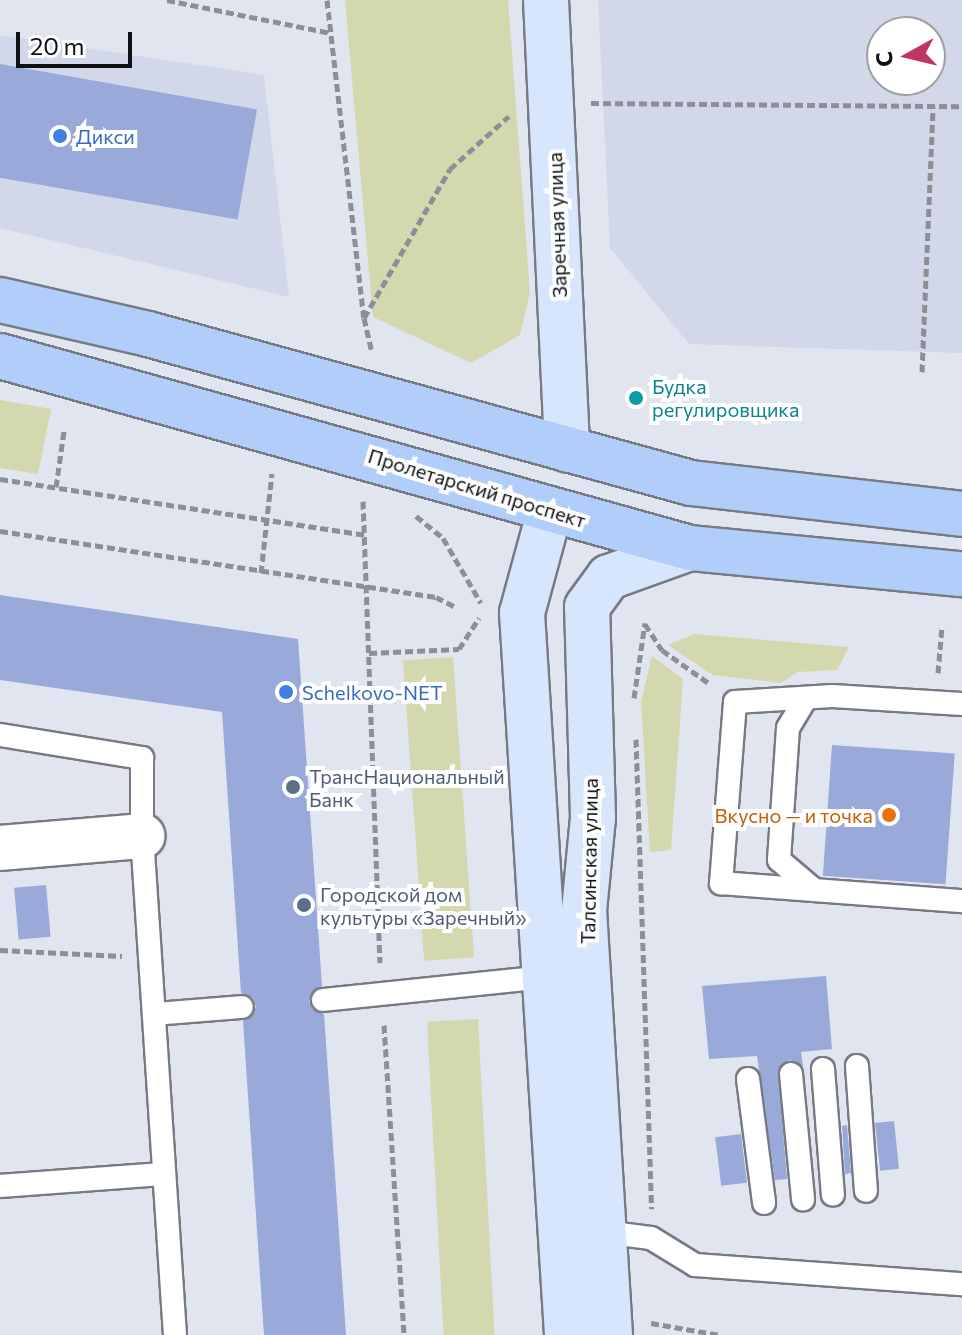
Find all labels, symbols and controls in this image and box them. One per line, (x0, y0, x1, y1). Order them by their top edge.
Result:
scale bar (20, 16, 136, 66)
north arrow (866, 16, 946, 96)
text: 20 m (30, 31, 84, 60)
text: С (869, 50, 898, 68)
place label: Дикси (76, 124, 135, 148)
marker: Дикси (51, 127, 69, 145)
street label: Заречная улица (542, 152, 572, 298)
place label: Будка регулировщика (652, 374, 799, 421)
marker: Будка регулировщика (627, 389, 645, 407)
street label: Пролетарский проспект (365, 443, 589, 533)
place label: Schelkovo-NET (302, 680, 443, 704)
marker: Schelkovo-NET (277, 683, 295, 701)
place label: ТрансНациональный Банк (309, 764, 505, 811)
marker: ТрансНациональный Банк (284, 778, 302, 796)
street label: Талсинская улица (576, 778, 602, 944)
place label: Вкусно — и точка (715, 803, 873, 827)
marker: Вкусно — и точка (880, 806, 898, 824)
place label: Городской дом культуры «Заречный» (320, 882, 527, 929)
marker: Городской дом культуры «Заречный» (295, 896, 313, 914)

